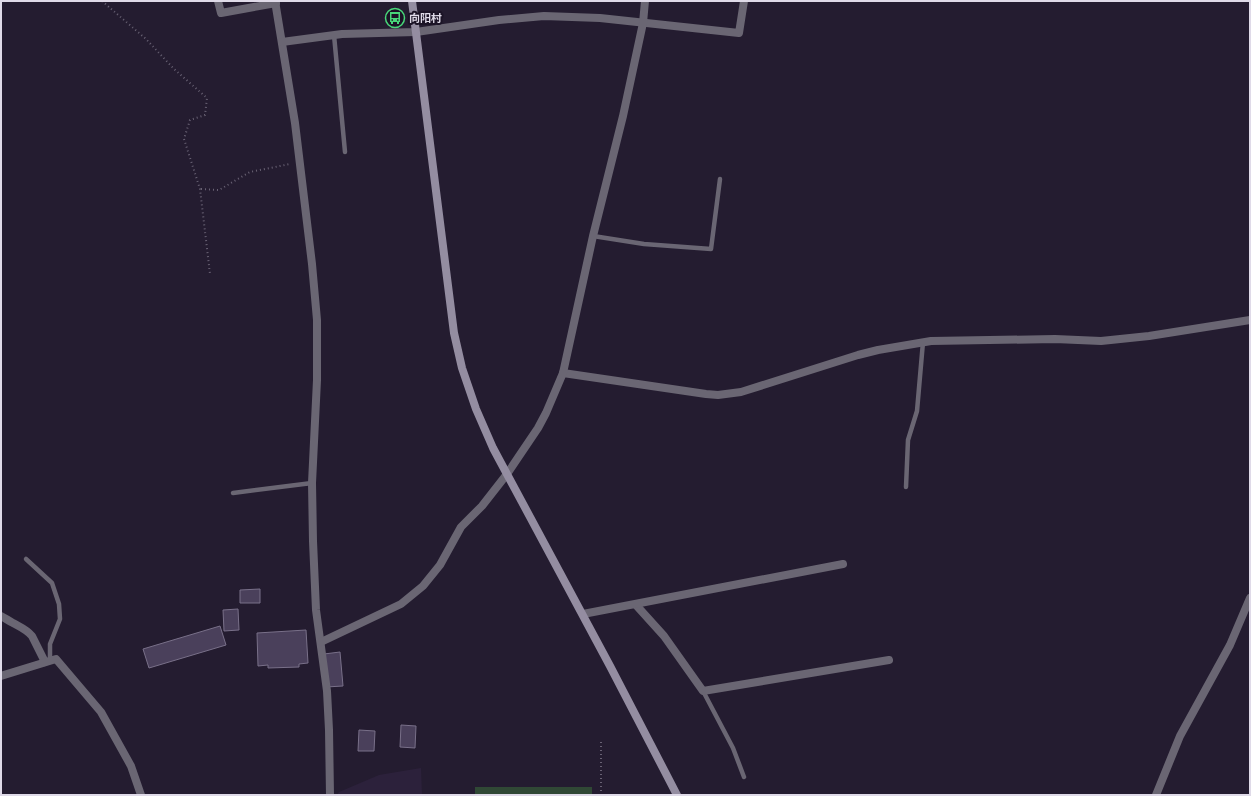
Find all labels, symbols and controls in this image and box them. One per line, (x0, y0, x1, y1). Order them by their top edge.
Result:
bus stop icon: 向阳村 (384, 7, 406, 29)
place label: 向阳村 (409, 11, 442, 25)

